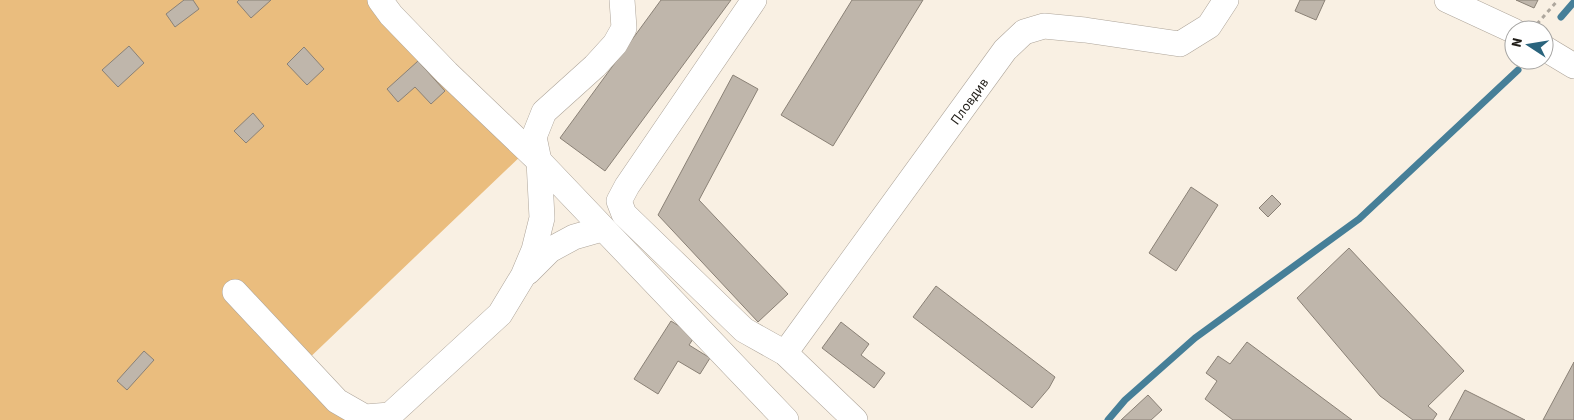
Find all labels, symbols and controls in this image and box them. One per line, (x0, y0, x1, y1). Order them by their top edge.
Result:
north arrow (1504, 20, 1554, 70)
text: N (1507, 36, 1528, 49)
street label: Пловдив (946, 74, 994, 129)

